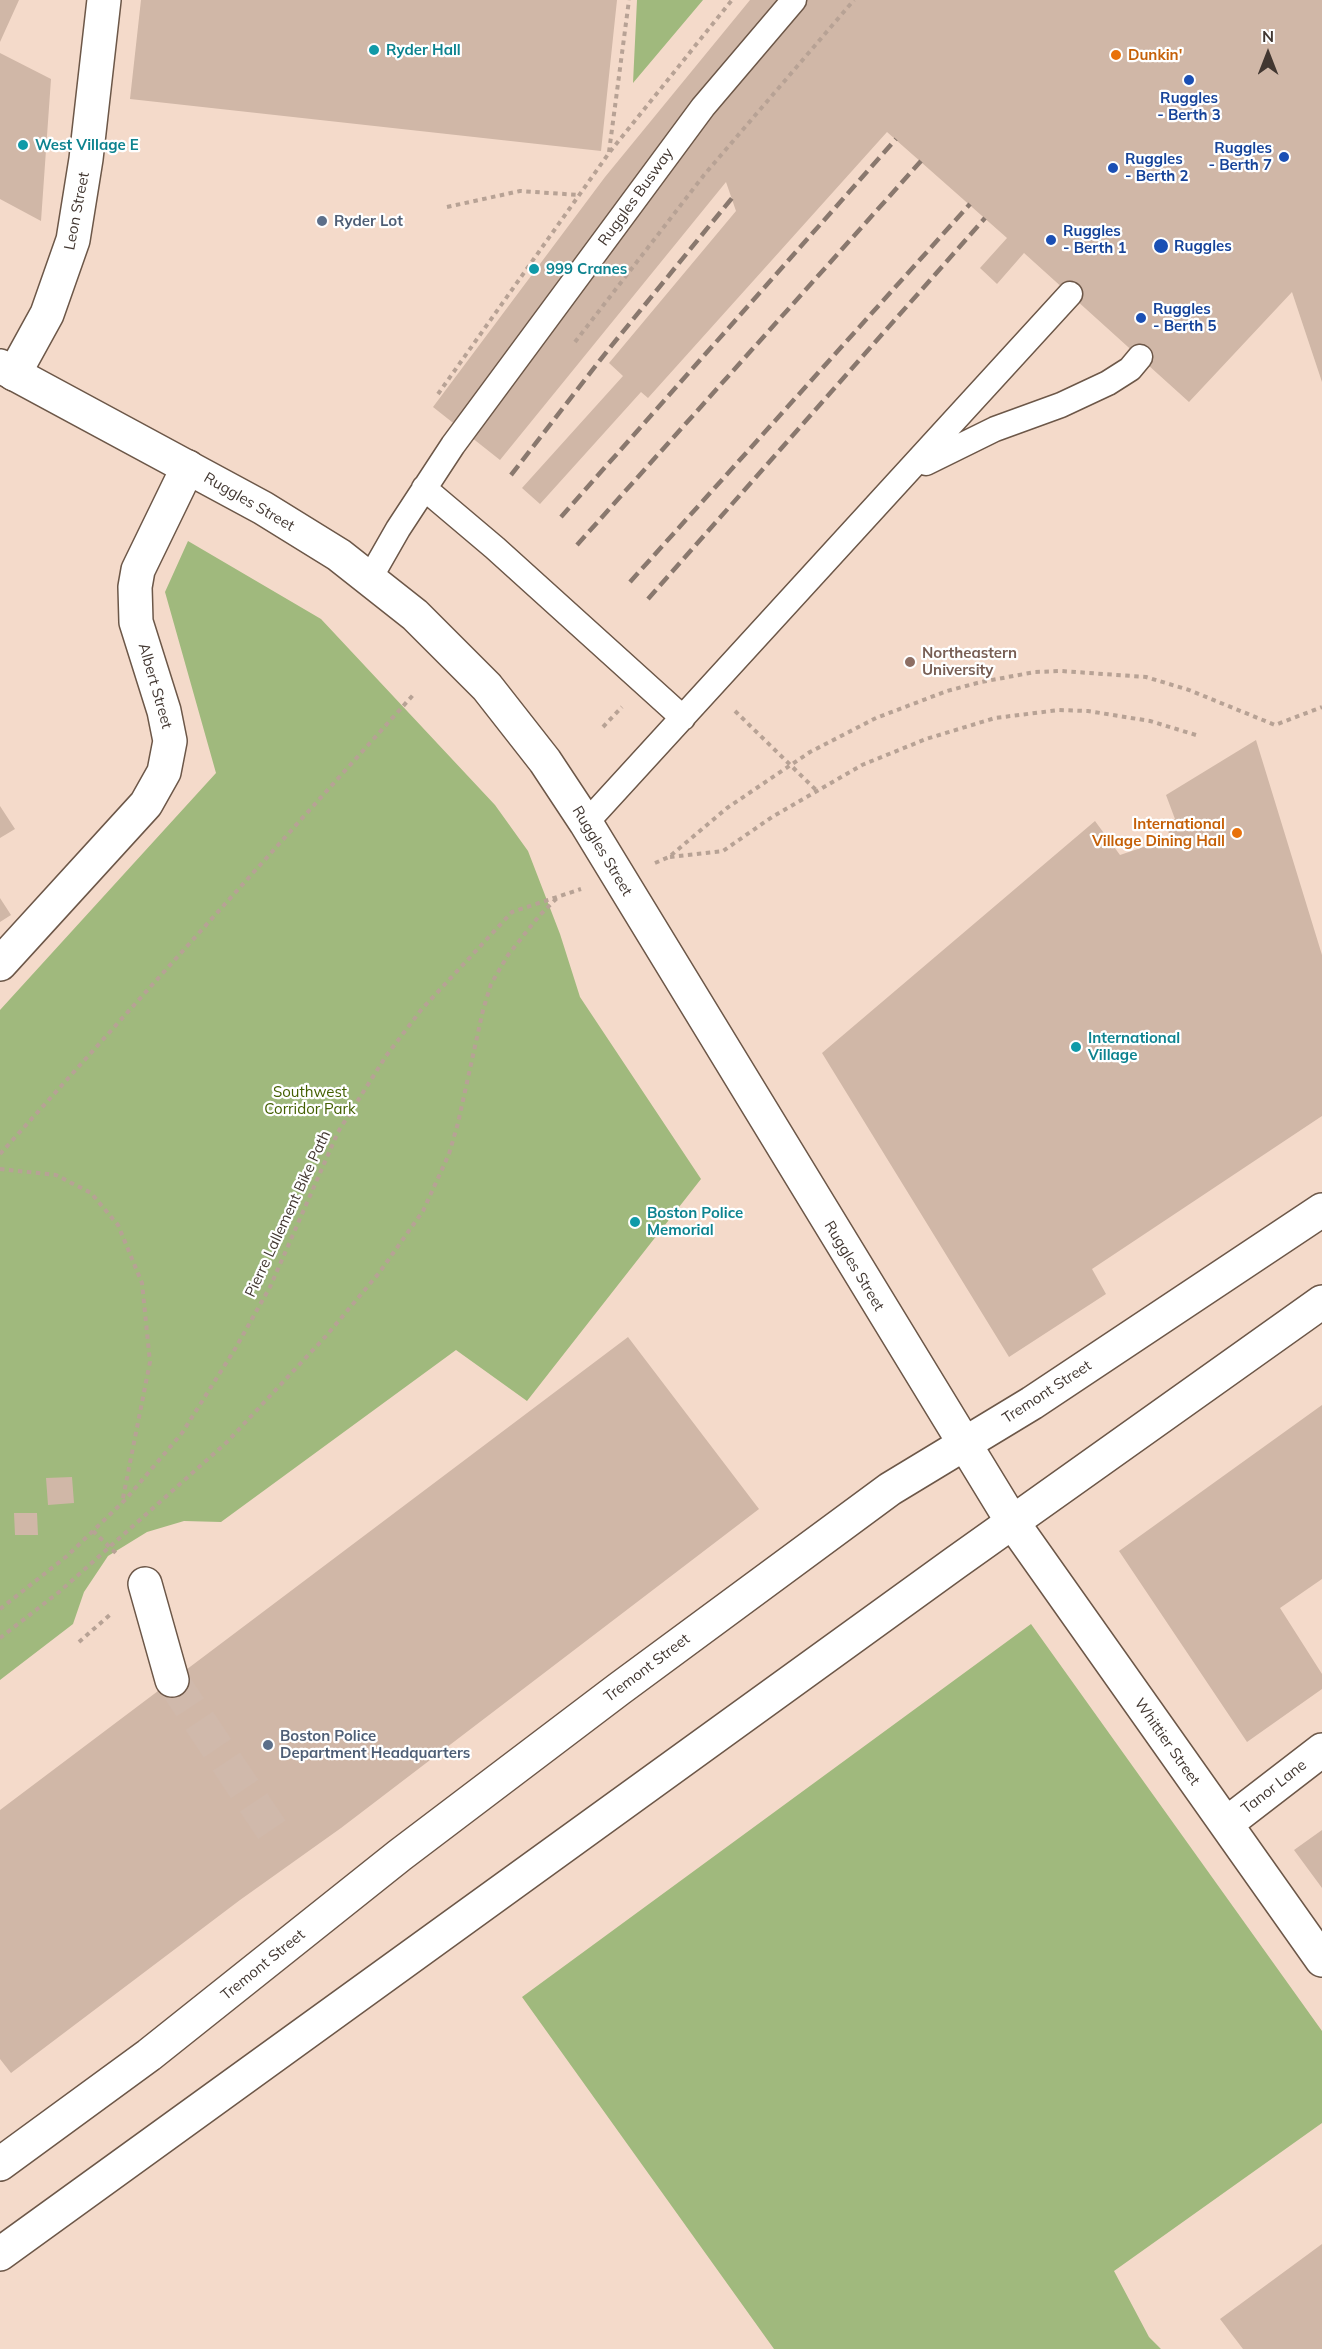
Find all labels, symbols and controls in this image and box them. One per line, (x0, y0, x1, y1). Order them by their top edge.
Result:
north arrow (1238, 24, 1298, 84)
text: N (1262, 26, 1274, 46)
place label: Ryder Hall (386, 41, 461, 59)
marker: Ryder Hall (367, 43, 381, 57)
place label: Dunkin' (1128, 46, 1182, 64)
marker: Dunkin' (1109, 48, 1123, 62)
marker: Ruggles - Berth 3 (1182, 73, 1196, 87)
place label: Ruggles - Berth 3 (1157, 89, 1221, 124)
place label: West Village E (35, 136, 139, 154)
marker: West Village E (16, 138, 30, 152)
place label: Ruggles - Berth 7 (1209, 139, 1272, 174)
street label: Ruggles Busway (595, 145, 677, 249)
place label: Ruggles - Berth 2 (1125, 150, 1188, 185)
marker: Ruggles - Berth 7 (1277, 150, 1291, 164)
marker: Ruggles - Berth 2 (1106, 161, 1120, 175)
street label: Leon Street (61, 171, 93, 251)
place label: Ryder Lot (334, 212, 403, 230)
marker: Ryder Lot (315, 214, 329, 228)
place label: Ruggles - Berth 1 (1063, 222, 1126, 257)
marker: Ruggles - Berth 1 (1044, 233, 1058, 247)
marker: Ruggles (1152, 237, 1170, 255)
place label: Ruggles (1174, 237, 1232, 255)
place label: 999 Cranes (546, 260, 627, 278)
marker: 999 Cranes (527, 262, 541, 276)
place label: Ruggles - Berth 5 (1153, 300, 1216, 335)
marker: Ruggles - Berth 5 (1134, 311, 1148, 325)
street label: Ruggles Street (200, 469, 298, 535)
street label: Albert Street (134, 641, 176, 731)
place label: Northeastern University (922, 644, 1017, 679)
marker: Northeastern University (903, 655, 917, 669)
street label: Ruggles Street (568, 803, 636, 899)
place label: International Village Dining Hall (1092, 815, 1225, 850)
marker: International Village Dining Hall (1230, 826, 1244, 840)
place label: International Village (1088, 1029, 1180, 1064)
marker: International Village (1069, 1040, 1083, 1054)
park label: Southwest Corridor Park (264, 1083, 356, 1118)
street label: Pierre Lallement Bike Path (241, 1128, 335, 1300)
place label: Boston Police Memorial (647, 1204, 743, 1239)
marker: Boston Police Memorial (628, 1215, 642, 1229)
street label: Ruggles Street (820, 1218, 888, 1314)
street label: Tremont Street (999, 1357, 1095, 1427)
street label: Tremont Street (601, 1630, 693, 1706)
street label: Whittier Street (1130, 1695, 1204, 1789)
place label: Boston Police Department Headquarters (280, 1727, 470, 1762)
marker: Boston Police Department Headquarters (261, 1738, 275, 1752)
street label: Tanor Lane (1238, 1756, 1310, 1818)
street label: Tremont Street (217, 1926, 309, 2004)

